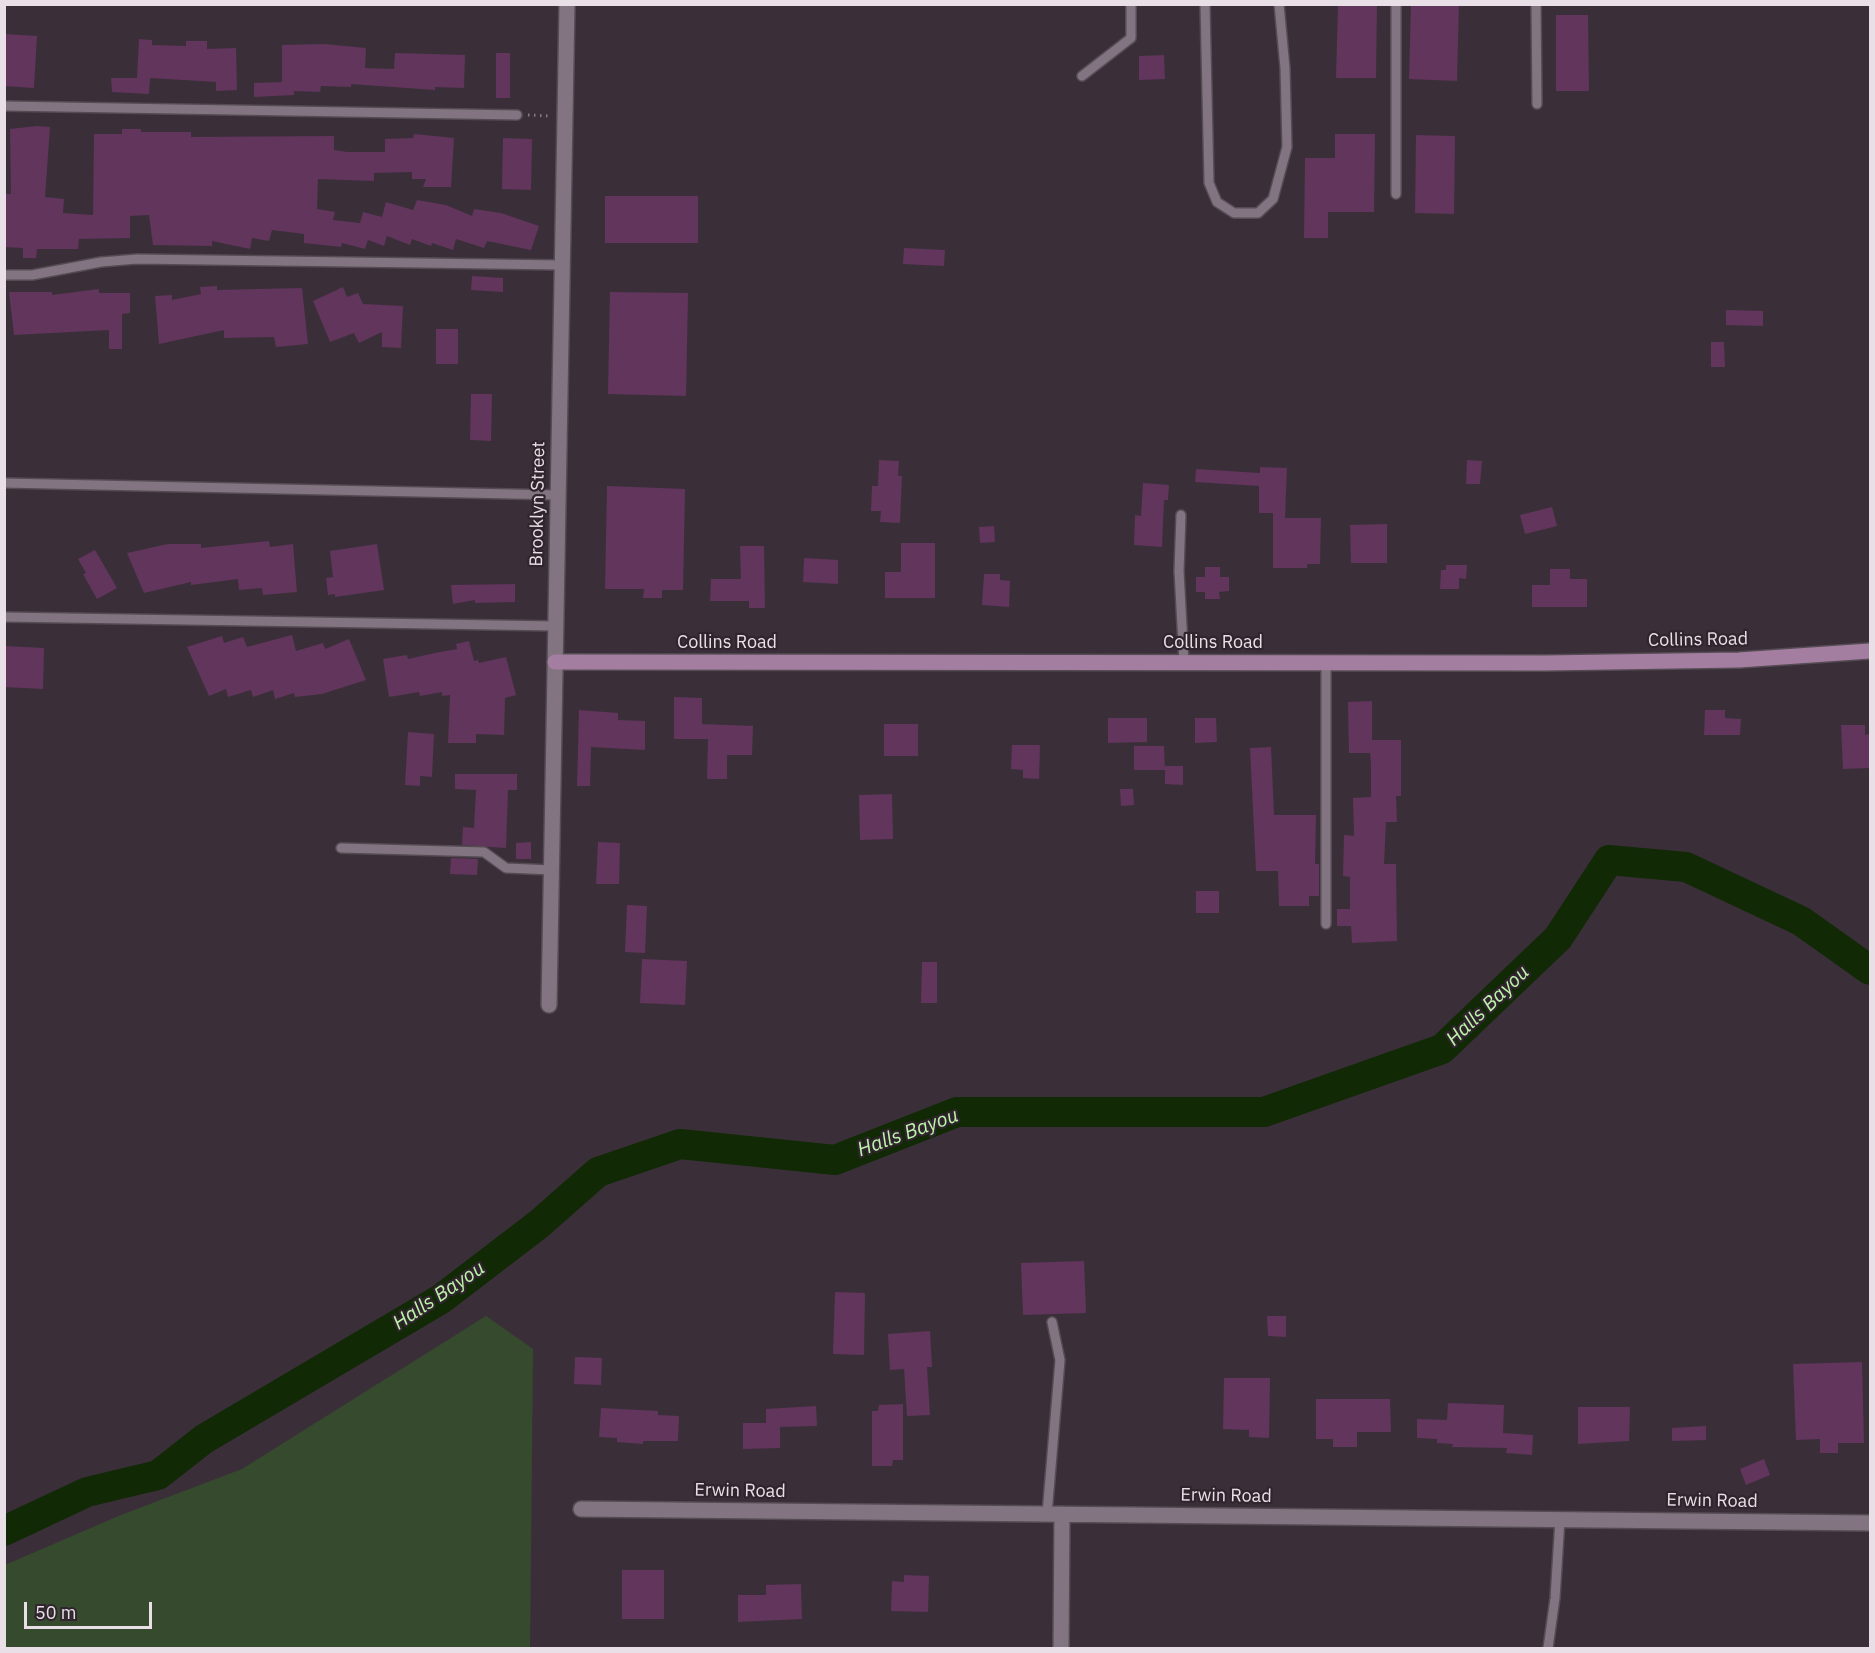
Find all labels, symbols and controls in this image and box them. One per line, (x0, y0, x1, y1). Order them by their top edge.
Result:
street label: Brooklyn Street (526, 441, 550, 567)
street label: Collins Road (1648, 628, 1748, 652)
street label: Collins Road (677, 632, 777, 654)
street label: Collins Road (1163, 632, 1263, 654)
water label: Halls Bayou (1442, 961, 1534, 1051)
water label: Halls Bayou (854, 1104, 962, 1162)
water label: Halls Bayou (388, 1257, 490, 1335)
street label: Erwin Road (694, 1479, 786, 1503)
street label: Erwin Road (1180, 1484, 1272, 1508)
street label: Erwin Road (1666, 1489, 1758, 1513)
scale bar (27, 1590, 154, 1628)
text: 50 m (35, 1601, 77, 1624)

